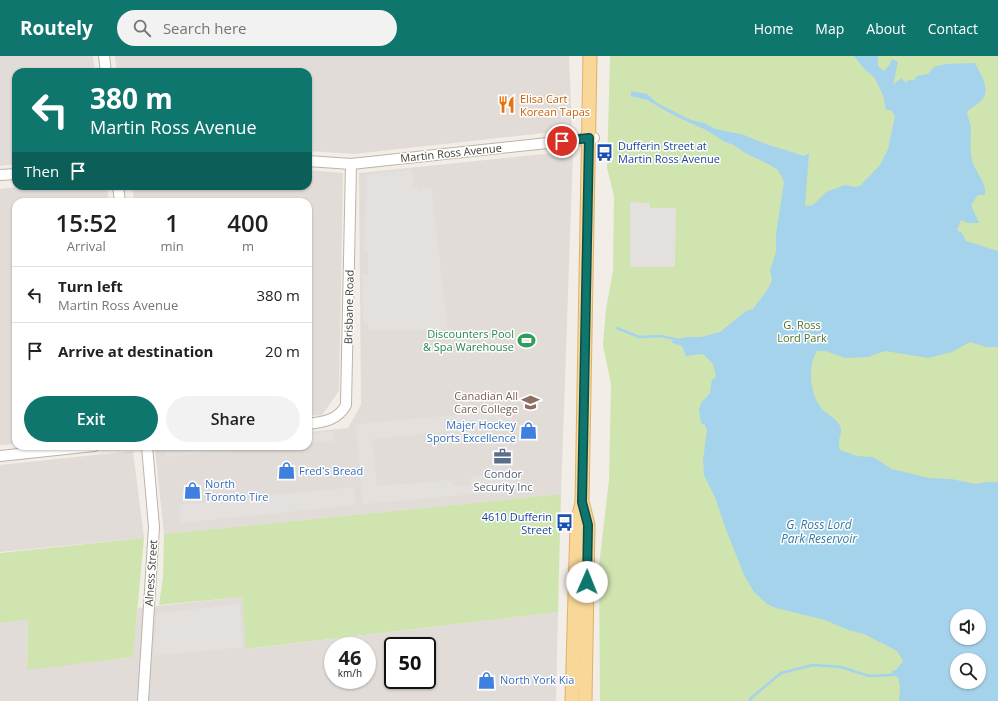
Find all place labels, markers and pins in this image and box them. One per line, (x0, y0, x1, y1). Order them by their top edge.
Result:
place label: Elisa Cart Korean Tapas (520, 91, 590, 119)
restaurant icon: Elisa Cart Korean Tapas (497, 95, 517, 115)
pin (545, 124, 579, 158)
place label: Dufferin Street at Martin Ross Avenue (618, 138, 720, 166)
bus stop icon: Dufferin Street at Martin Ross Avenue (595, 142, 615, 162)
place label: Discounters Pool & Spa Warehouse (423, 326, 514, 354)
sports icon: Discounters Pool & Spa Warehouse (517, 330, 537, 350)
place label: Canadian All Care College (454, 388, 518, 416)
school or university icon: Canadian All Care College (521, 392, 541, 412)
place label: Majer Hockey Sports Excellence (427, 417, 516, 445)
shop icon: Majer Hockey Sports Excellence (519, 421, 539, 441)
office icon: Condor Security Inc (493, 446, 513, 466)
shop icon: Fred's Bread (276, 461, 296, 481)
place label: Fred's Bread (299, 463, 363, 478)
place label: Condor Security Inc (474, 466, 532, 494)
place label: North Toronto Tire (205, 476, 268, 504)
shop icon: North Toronto Tire (182, 480, 202, 500)
place label: 4610 Dufferin Street (482, 509, 552, 537)
bus stop icon: 4610 Dufferin Street (555, 513, 575, 533)
shop icon: North York Kia (477, 670, 497, 690)
place label: North York Kia (500, 672, 574, 687)

